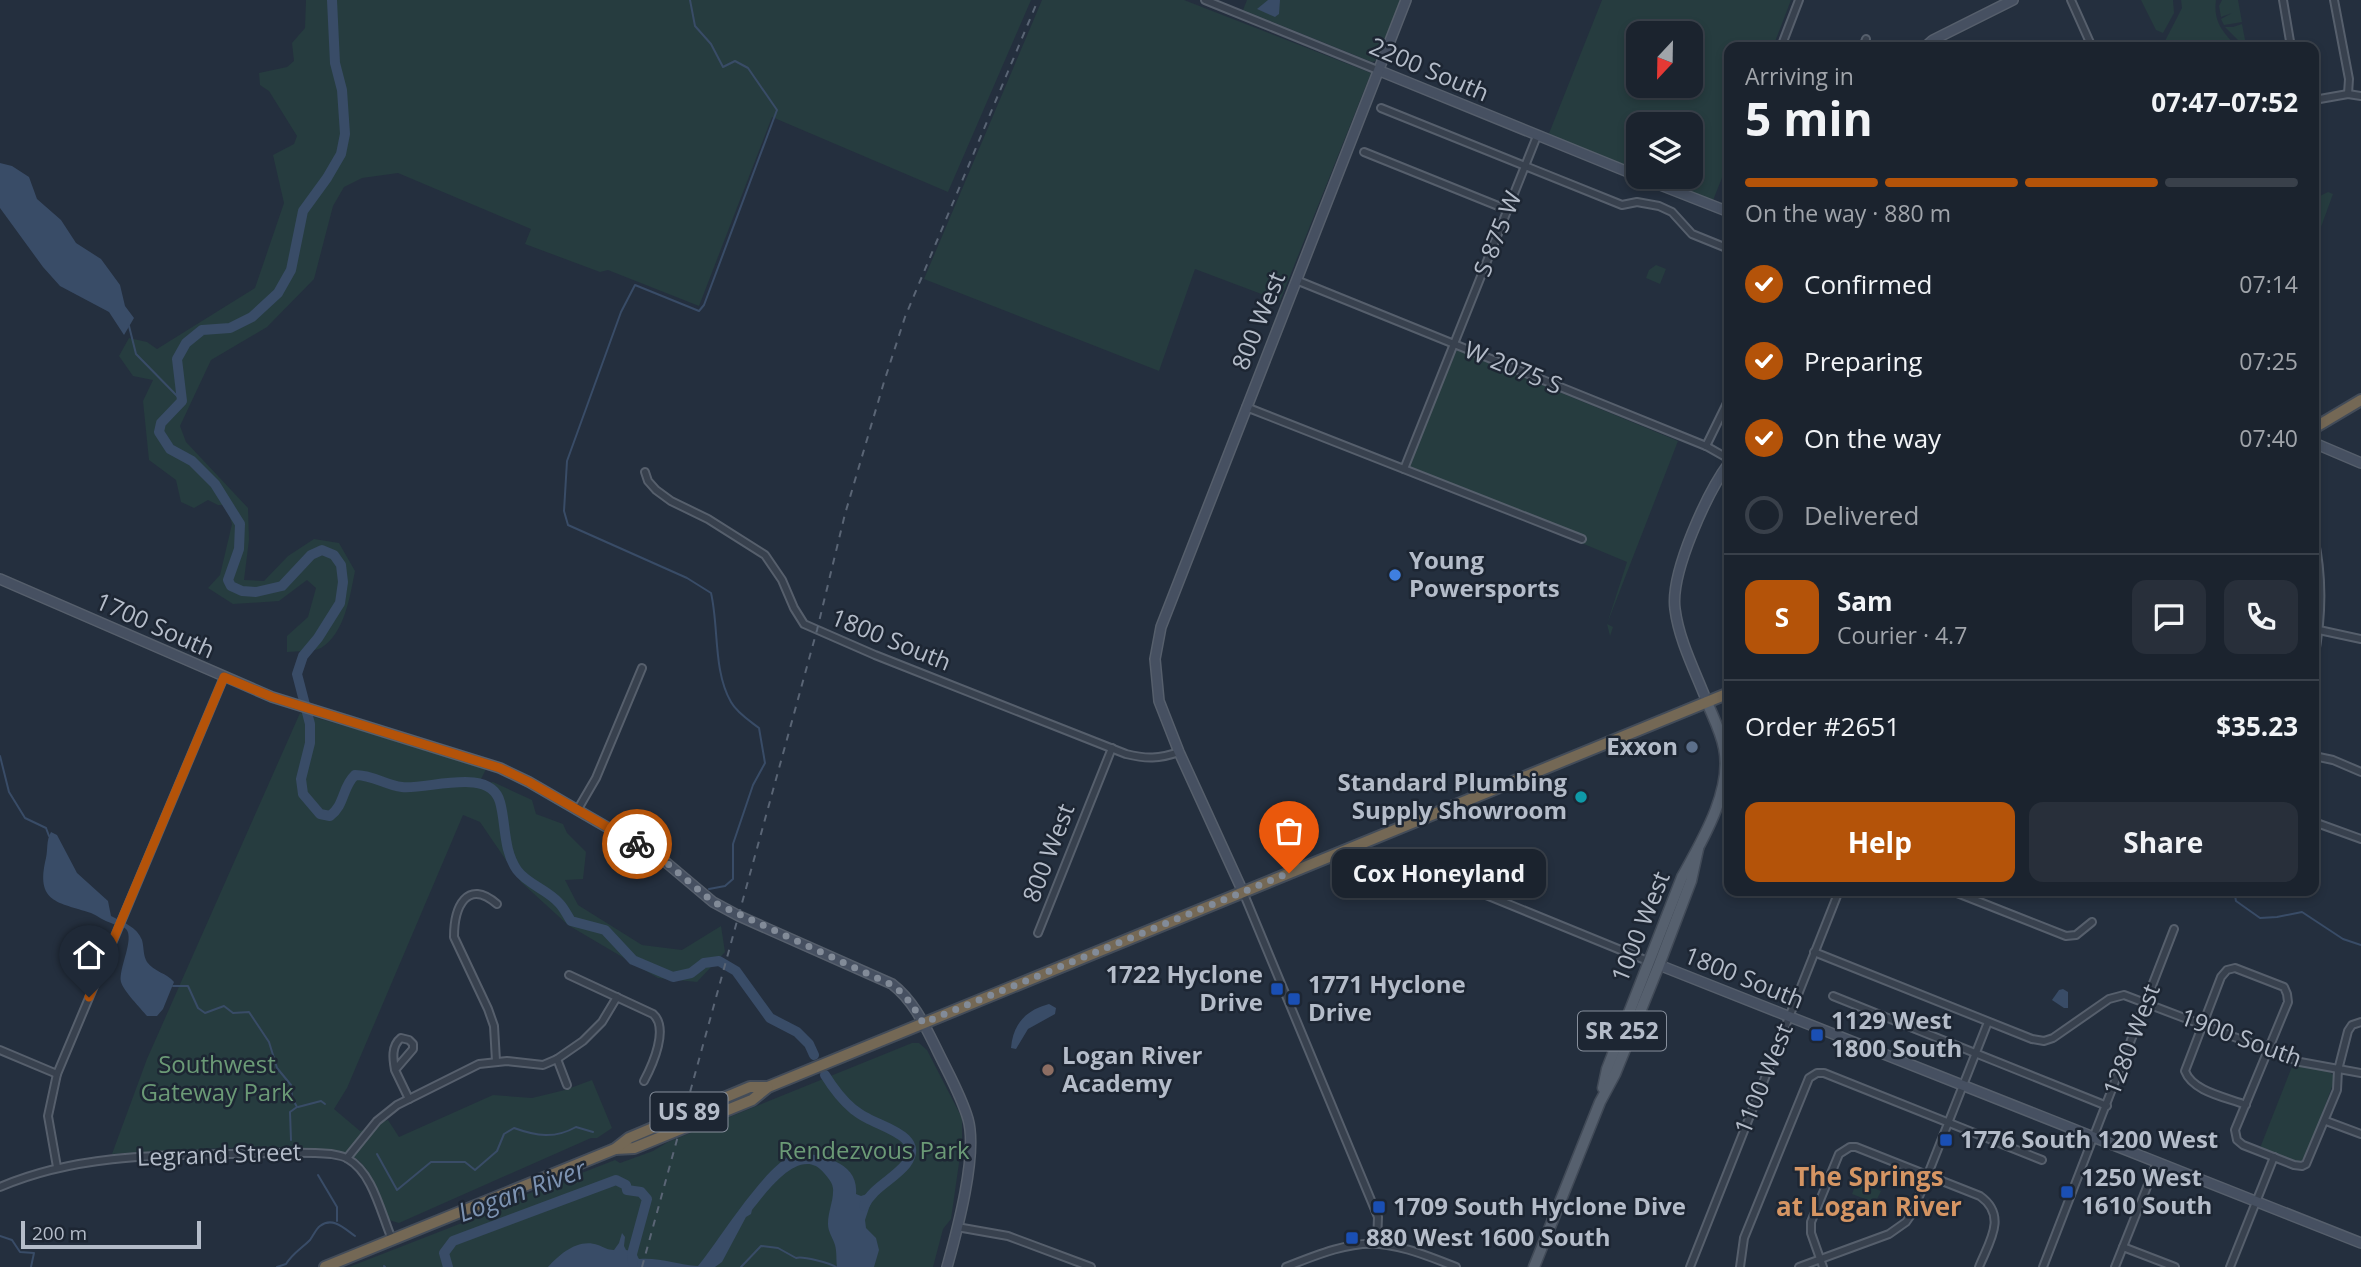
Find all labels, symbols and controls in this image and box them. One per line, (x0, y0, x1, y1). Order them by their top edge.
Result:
north arrow (1626, 21, 1703, 98)
map controls (1626, 21, 1703, 189)
street label: 2200 South (1365, 29, 1494, 109)
text: Arriving in (1745, 60, 1854, 92)
text: 07:47–07:52 (2151, 84, 2298, 120)
text: 5 min (1745, 87, 1873, 149)
button: layers (1626, 112, 1703, 189)
street label: S 875 W (1465, 186, 1529, 281)
text: On the way · 880 m (1745, 197, 1951, 229)
icon: check (1745, 265, 1783, 303)
street label: 800 West (1223, 266, 1292, 374)
text: Confirmed (1804, 266, 1932, 302)
text: 07:14 (2239, 268, 2298, 300)
street label: W 2075 S (1460, 332, 1567, 401)
icon: check (1745, 342, 1783, 380)
text: Preparing (1804, 343, 1922, 379)
text: 07:25 (2239, 345, 2298, 377)
icon: check (1745, 419, 1783, 457)
text: On the way (1804, 420, 1941, 456)
text: 07:40 (2239, 422, 2298, 454)
text: Delivered (1804, 497, 1919, 533)
place label: Young Powersports (1409, 543, 1560, 604)
marker: Young Powersports (1387, 567, 1403, 583)
button: chat (2132, 580, 2206, 654)
button: phone (2224, 580, 2298, 654)
text: Sam (1837, 583, 1893, 619)
street label: 1700 South (91, 584, 220, 665)
text: S (1775, 599, 1789, 635)
street label: 1800 South (827, 600, 956, 678)
text: Courier · 4.7 (1837, 619, 1967, 651)
text: Order #2651 (1745, 708, 1900, 744)
text: $35.23 (2216, 708, 2298, 744)
place label: Exxon (1606, 729, 1678, 762)
marker: Exxon (1684, 739, 1700, 755)
place label: Standard Plumbing Supply Showroom (1338, 765, 1567, 826)
marker: Standard Plumbing Supply Showroom (1573, 789, 1589, 805)
street label: 800 West (1014, 798, 1081, 906)
pin (1259, 801, 1319, 873)
button: Help (1745, 802, 2015, 882)
button: Share (2029, 802, 2298, 882)
courier (602, 809, 672, 879)
icon: bag (1270, 812, 1308, 850)
icon: bike (618, 825, 656, 863)
callout: Cox Honeyland (1331, 848, 1544, 898)
text: Cox Honeyland (1353, 857, 1525, 889)
street label: 1000 West (1602, 866, 1677, 987)
pin (59, 925, 119, 997)
icon: home (70, 936, 108, 974)
street label: 1800 South (1680, 938, 1809, 1016)
place label: 1722 Hyclone Drive (1105, 957, 1263, 1018)
place label: 1771 Hyclone Drive (1308, 967, 1466, 1028)
street label: 1280 West (2094, 979, 2167, 1100)
marker: 1722 Hyclone Drive (1269, 981, 1285, 997)
marker: 1771 Hyclone Drive (1286, 991, 1302, 1007)
street label: 1900 South (2176, 999, 2307, 1074)
place label: 1129 West 1800 South (1831, 1003, 1962, 1064)
road number: SR 252 (1578, 1012, 1666, 1050)
street label: 1100 West (1725, 1018, 1800, 1139)
marker: 1129 West 1800 South (1809, 1027, 1825, 1043)
place label: Logan River Academy (1062, 1038, 1202, 1099)
park label: Southwest Gateway Park (140, 1047, 294, 1108)
marker: Logan River Academy (1040, 1062, 1056, 1078)
road number: US 89 (650, 1092, 728, 1132)
place label: 1776 South 1200 West (1960, 1122, 2218, 1155)
marker: 1776 South 1200 West (1938, 1132, 1954, 1148)
park label: Rendezvous Park (778, 1133, 970, 1166)
street label: Legrand Street (136, 1134, 302, 1173)
water label: Logan River (453, 1150, 592, 1230)
district label: The Springs at Logan River (1776, 1158, 1962, 1224)
place label: 1250 West 1610 South (2081, 1160, 2212, 1221)
marker: 1250 West 1610 South (2059, 1184, 2075, 1200)
place label: 1709 South Hyclone Dive (1393, 1189, 1686, 1222)
marker: 1709 South Hyclone Dive (1371, 1199, 1387, 1215)
scale bar (21, 1218, 201, 1250)
text: 200 m (32, 1220, 87, 1246)
place label: 880 West 1600 South (1366, 1220, 1611, 1253)
marker: 880 West 1600 South (1344, 1230, 1360, 1246)

